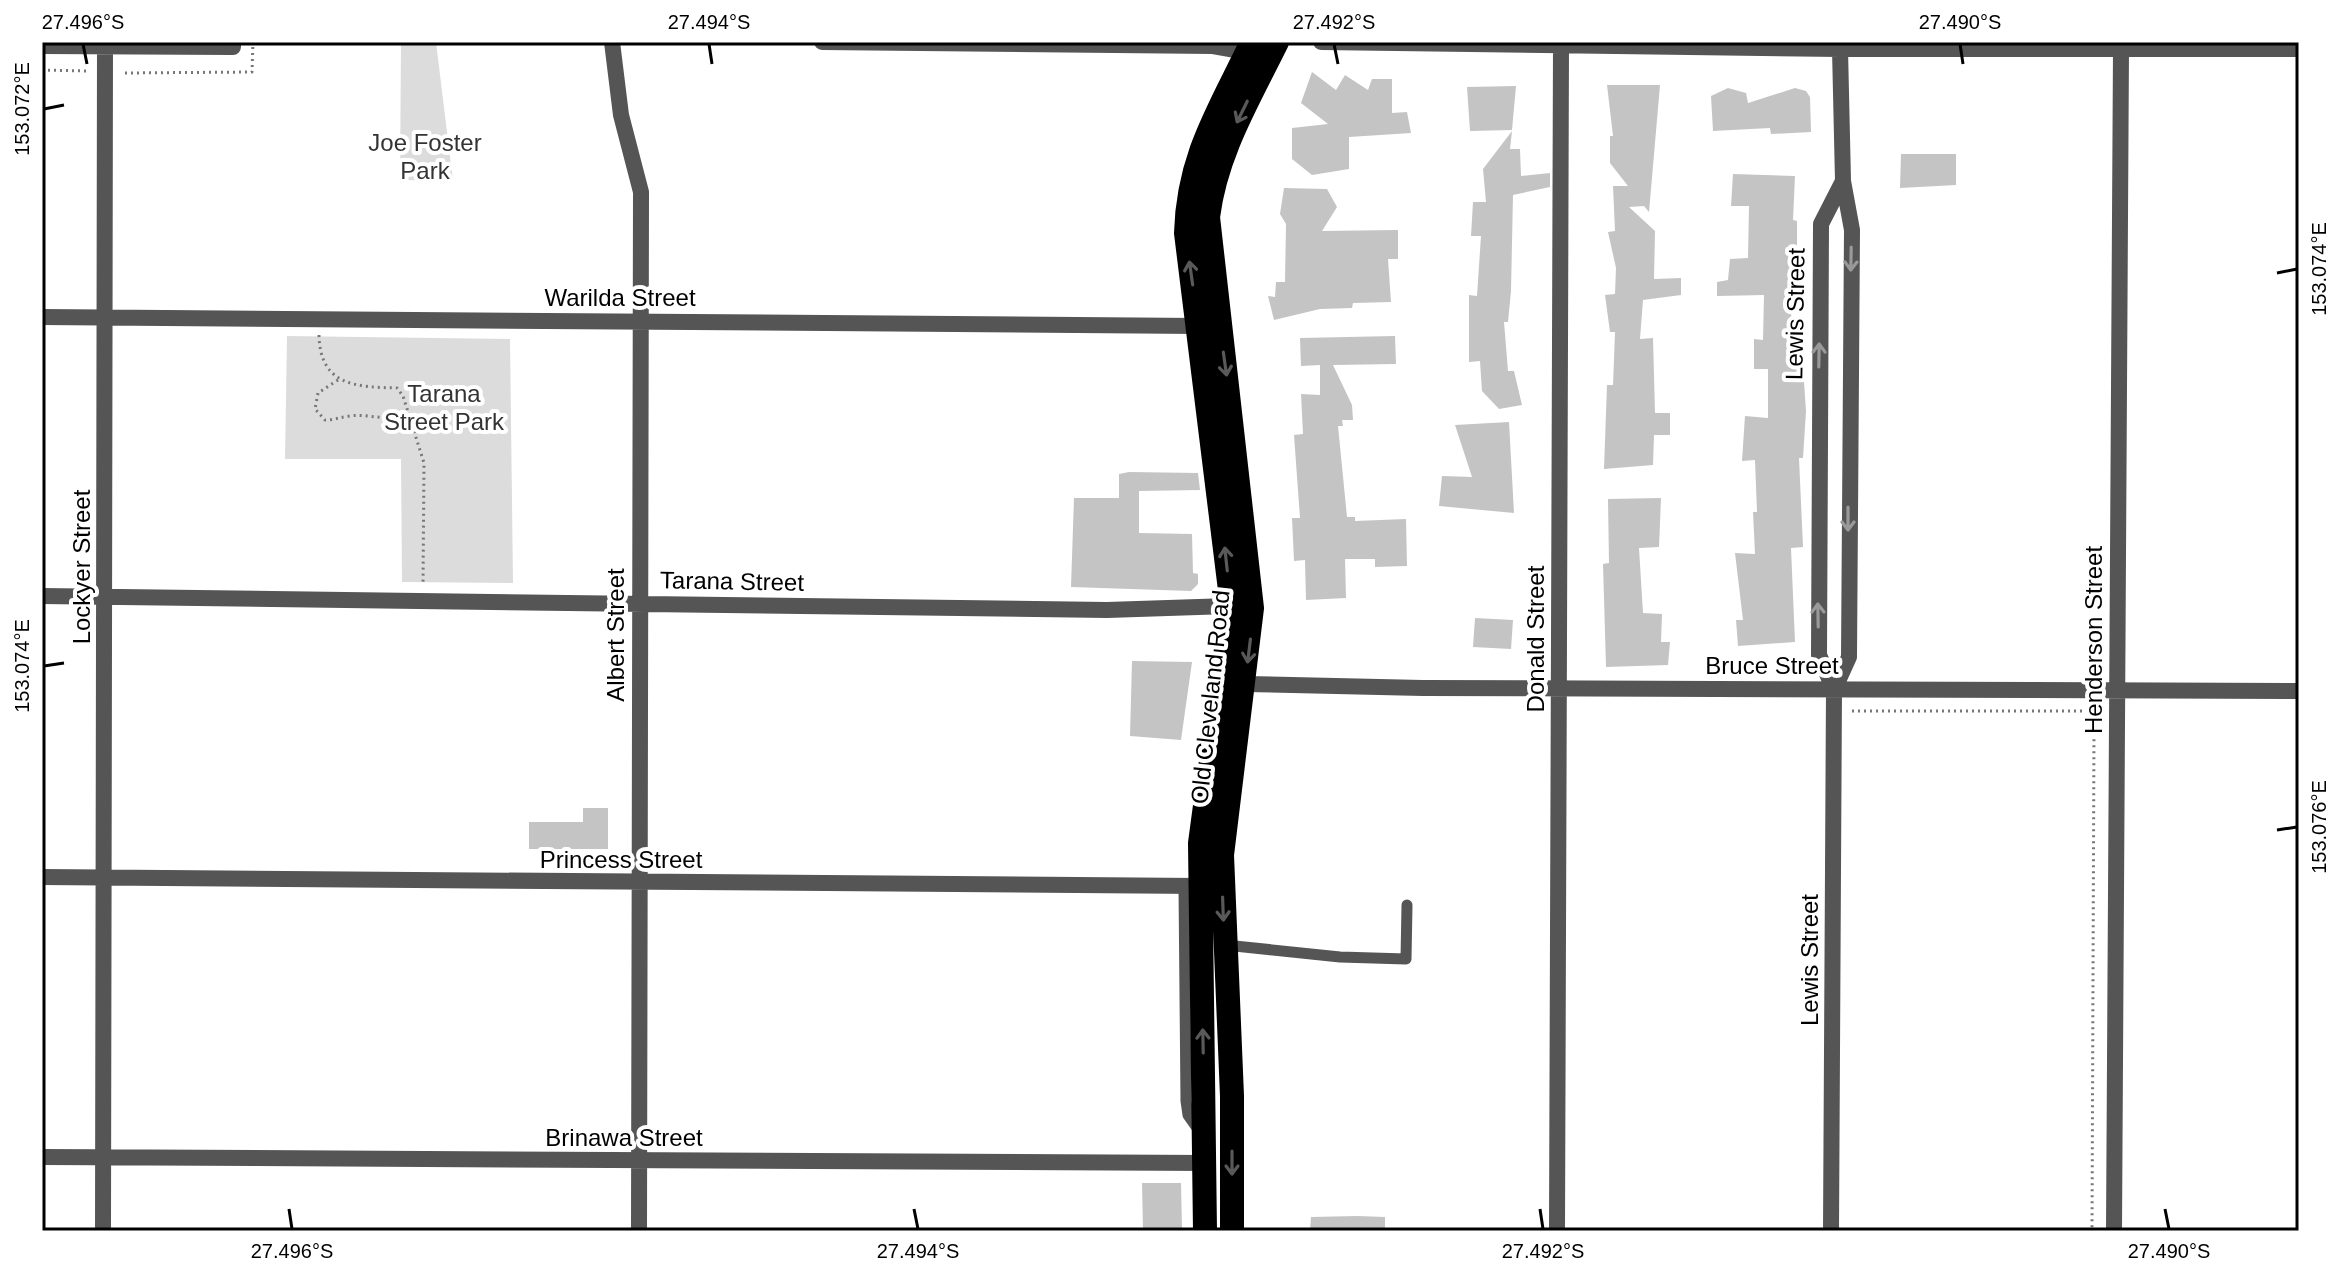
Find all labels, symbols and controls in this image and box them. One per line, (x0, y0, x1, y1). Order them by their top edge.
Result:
text: 27.496°S (42, 11, 124, 33)
text: 27.494°S (668, 11, 750, 33)
text: 27.492°S (1293, 11, 1375, 33)
text: 27.490°S (1919, 11, 2001, 33)
text: 153.072°E (11, 62, 33, 156)
one-way arrow (1234, 100, 1249, 123)
park label: Joe Foster Park (368, 129, 482, 184)
text: 153.074°E (2308, 222, 2330, 316)
one-way arrow (1844, 245, 1859, 272)
street label: Lewis Street (1780, 247, 1810, 380)
one-way arrow (1183, 261, 1198, 287)
street label: Warilda Street (544, 284, 696, 311)
one-way arrow (1811, 342, 1827, 369)
one-way arrow (1218, 351, 1233, 377)
park label: Tarana Street Park (384, 380, 505, 435)
street label: Lockyer Street (68, 489, 95, 644)
one-way arrow (1840, 505, 1856, 532)
one-way arrow (1219, 546, 1234, 573)
street label: Henderson Street (2080, 546, 2107, 734)
street label: Donald Street (1522, 565, 1549, 712)
street label: Tarana Street (660, 566, 805, 596)
street label: Albert Street (602, 568, 629, 702)
street label: Old Cleveland Road (1185, 589, 1235, 805)
one-way arrow (1810, 602, 1826, 629)
text: 153.074°E (11, 619, 33, 713)
one-way arrow (1241, 637, 1256, 663)
street label: Bruce Street (1705, 652, 1839, 679)
text: 153.076°E (2308, 780, 2330, 874)
street label: Princess Street (540, 846, 703, 873)
street label: Lewis Street (1796, 894, 1823, 1026)
one-way arrow (1216, 895, 1231, 922)
one-way arrow (1195, 1028, 1210, 1055)
street label: Brinawa Street (545, 1124, 703, 1151)
one-way arrow (1224, 1149, 1240, 1176)
text: 27.496°S (251, 1240, 333, 1262)
text: 27.494°S (877, 1240, 959, 1262)
text: 27.492°S (1502, 1240, 1584, 1262)
text: 27.490°S (2128, 1240, 2210, 1262)

